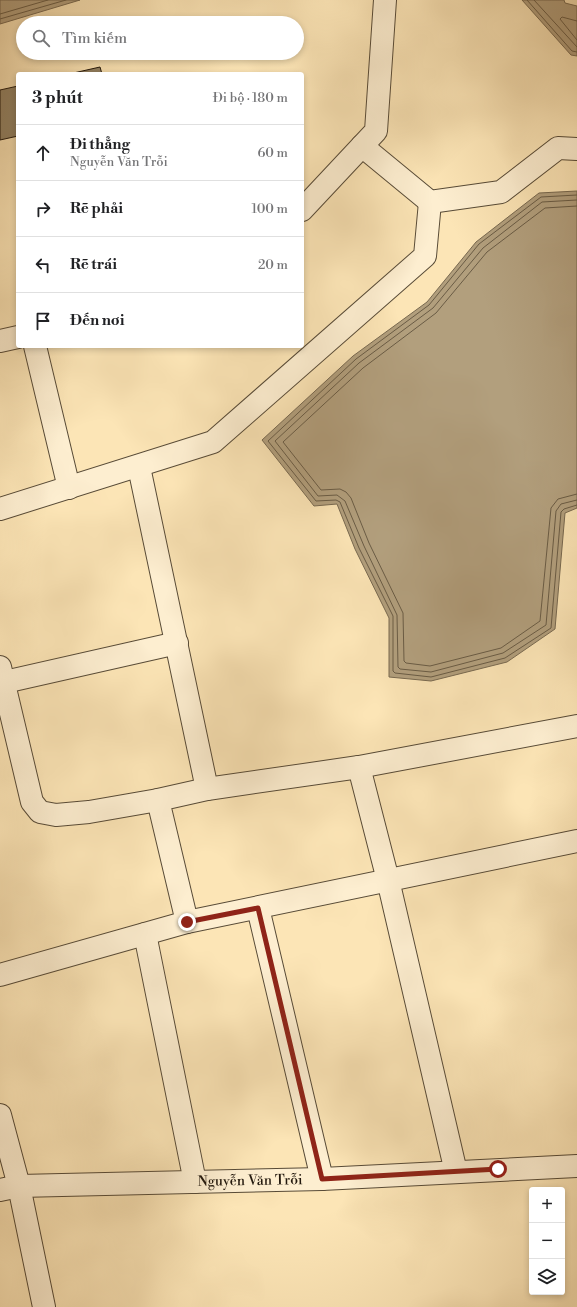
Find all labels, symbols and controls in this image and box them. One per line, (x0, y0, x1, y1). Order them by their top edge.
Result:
search box (16, 16, 304, 60)
icon: search (30, 27, 52, 49)
text: Tìm kiếm (62, 29, 127, 48)
text: 3 phút (32, 87, 83, 109)
text: Đi bộ · 180 m (213, 90, 288, 106)
text: Đi thẳng (70, 135, 130, 154)
icon: ahead (32, 142, 54, 164)
text: 60 m (257, 145, 288, 161)
text: Nguyễn Văn Trỗi (70, 154, 168, 170)
icon: right (32, 198, 54, 220)
text: Rẽ phải (70, 199, 123, 218)
text: 100 m (252, 201, 288, 217)
icon: left (32, 254, 54, 276)
text: Rẽ trái (70, 255, 117, 274)
text: 20 m (258, 257, 288, 273)
icon: arrive (32, 310, 54, 332)
text: Đến nơi (70, 311, 124, 330)
route end (178, 913, 196, 931)
route start (489, 1160, 507, 1178)
street label: Nguyễn Văn Trỗi (197, 1171, 303, 1191)
map controls (529, 1187, 565, 1295)
button: + (529, 1187, 565, 1223)
button: − (529, 1223, 565, 1259)
button: layers (529, 1259, 565, 1295)

